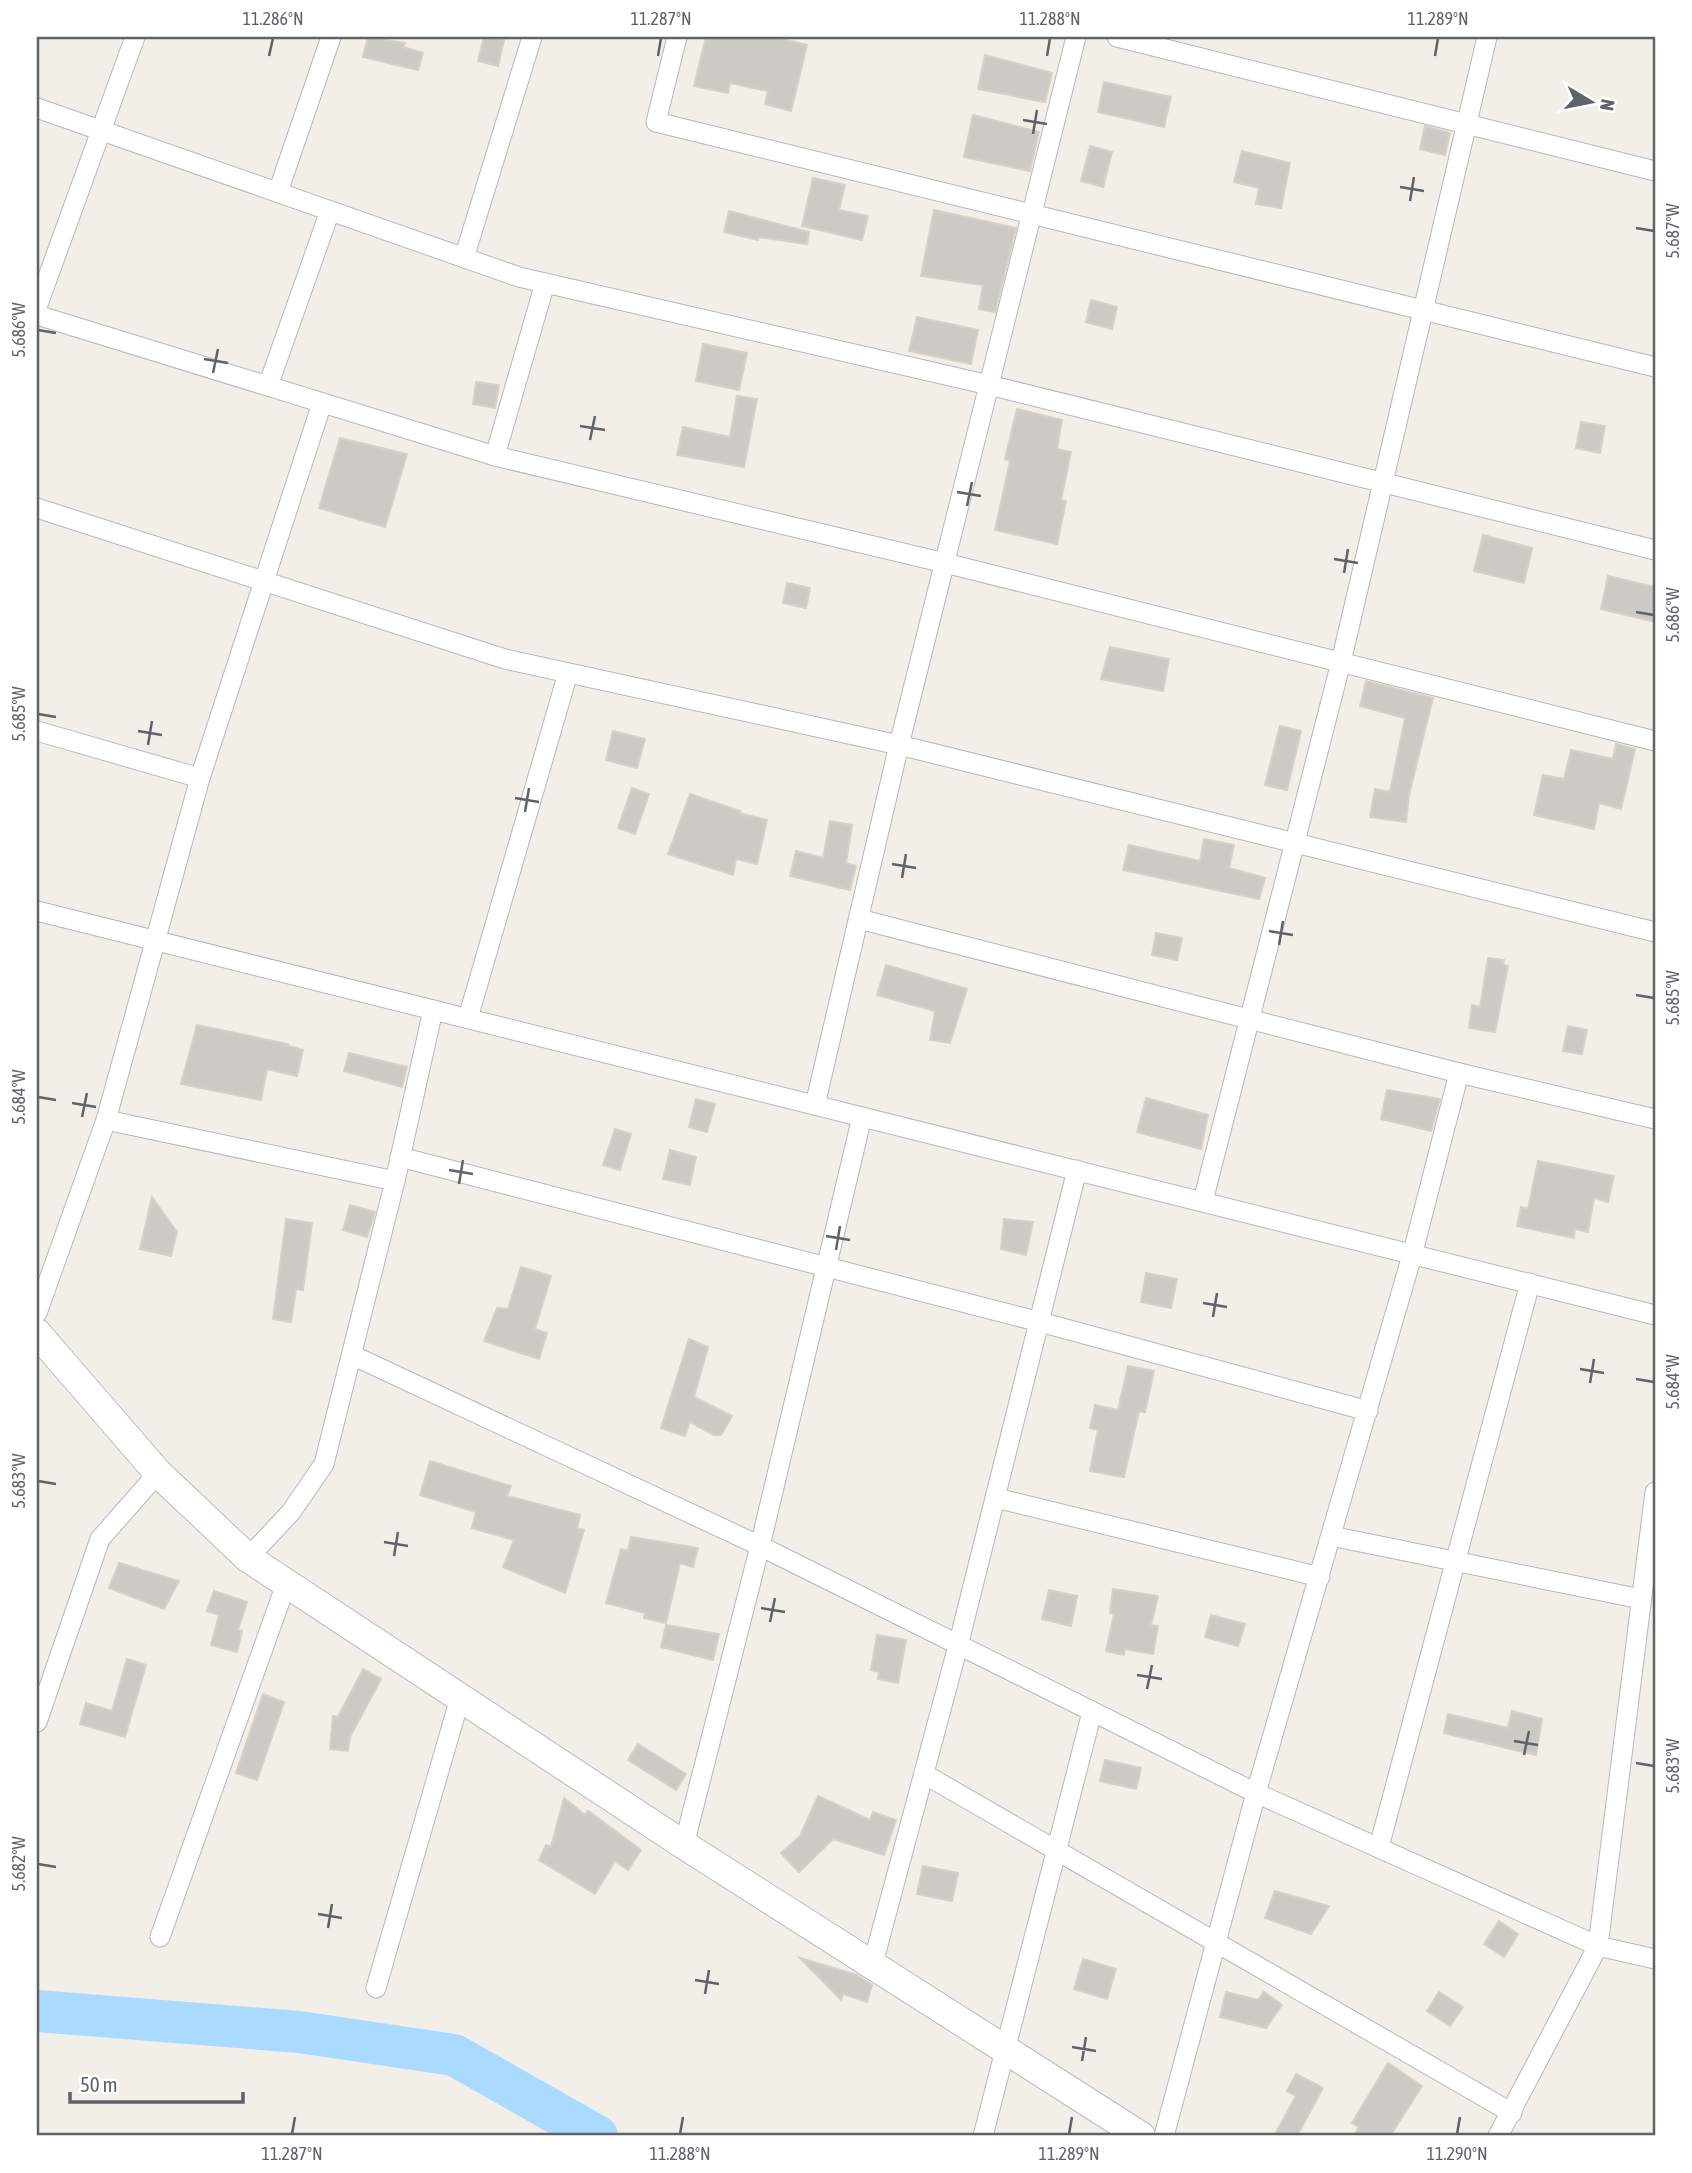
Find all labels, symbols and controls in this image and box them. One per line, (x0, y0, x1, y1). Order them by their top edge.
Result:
text: 11.286°N (242, 8, 304, 29)
text: 11.287°N (630, 8, 692, 29)
text: 11.288°N (1019, 8, 1081, 29)
text: 11.289°N (1407, 8, 1469, 29)
north arrow (1556, 66, 1626, 136)
text: N (1596, 98, 1620, 112)
text: 5.687°W (1662, 203, 1683, 259)
text: 5.686°W (8, 302, 29, 358)
text: 5.686°W (1662, 587, 1683, 643)
text: 5.685°W (8, 686, 29, 742)
text: 5.685°W (1662, 970, 1683, 1026)
text: 5.684°W (8, 1069, 29, 1125)
text: 5.684°W (1662, 1354, 1683, 1410)
text: 5.683°W (8, 1453, 29, 1509)
text: 5.683°W (1662, 1738, 1683, 1794)
text: 5.682°W (8, 1836, 29, 1892)
scale bar (70, 2061, 243, 2105)
text: 50 m (80, 2072, 118, 2096)
text: 11.287°N (261, 2143, 323, 2164)
text: 11.288°N (649, 2143, 711, 2164)
text: 11.289°N (1038, 2143, 1100, 2164)
text: 11.290°N (1426, 2143, 1488, 2164)

